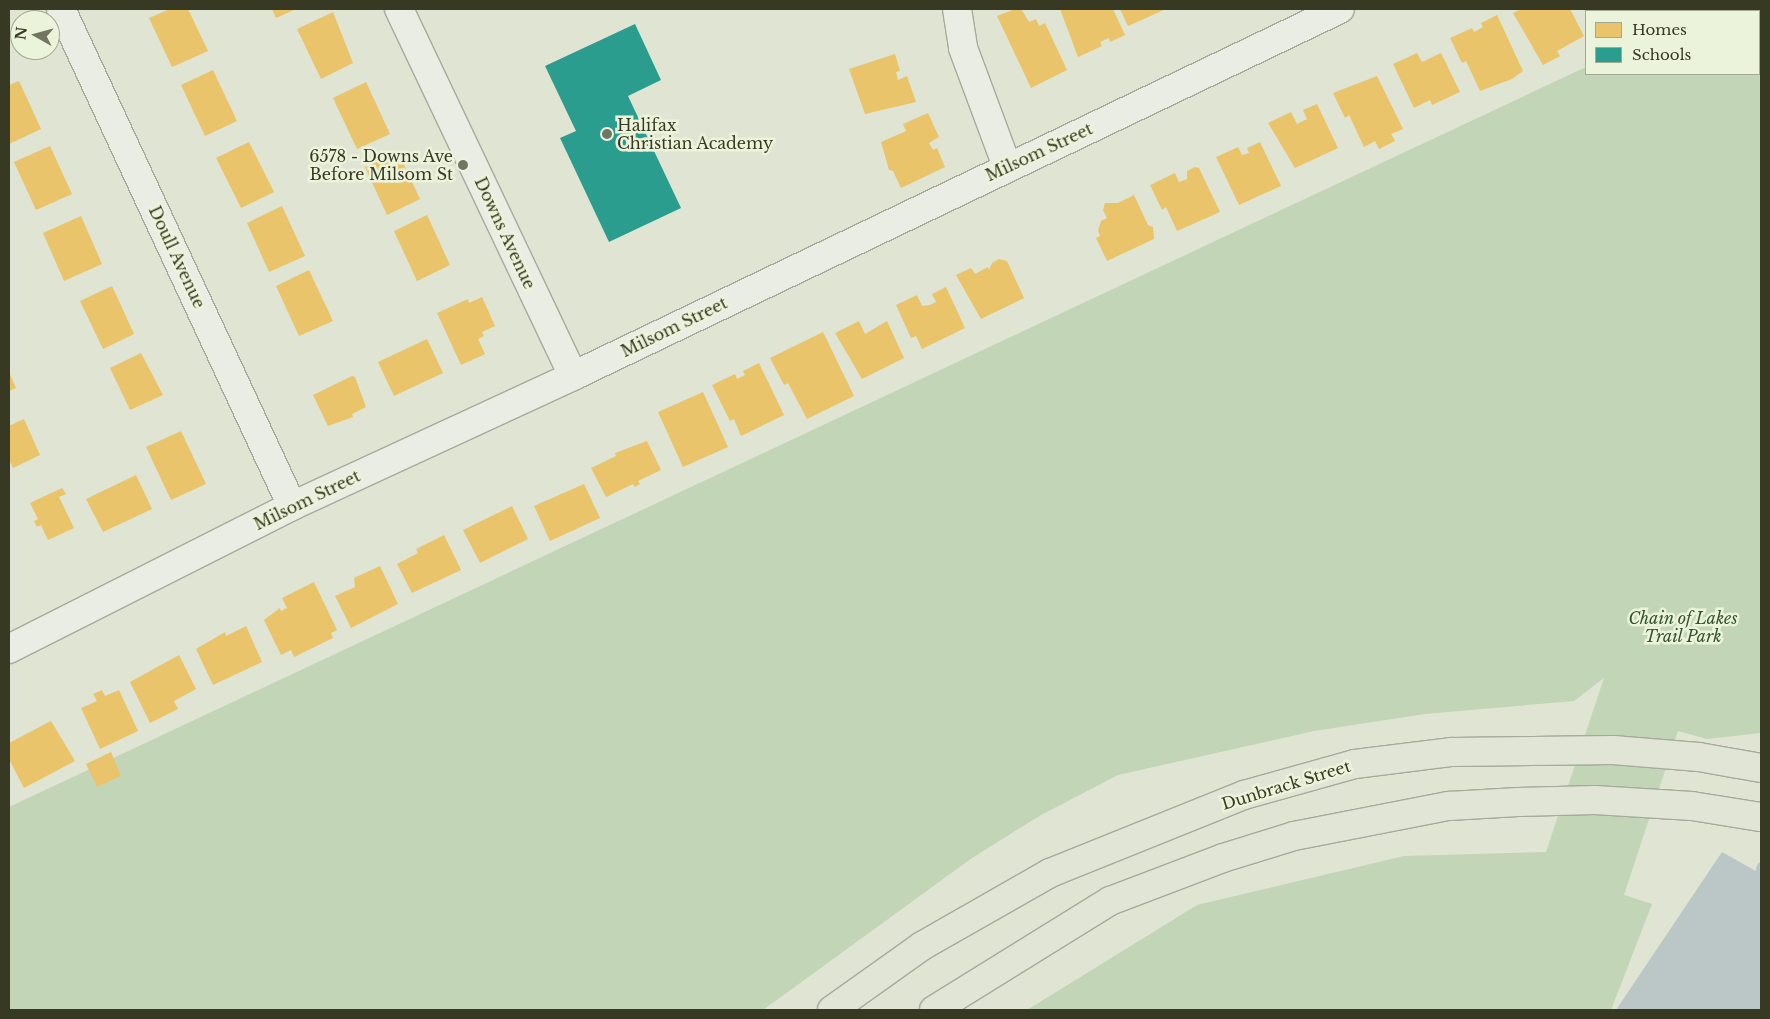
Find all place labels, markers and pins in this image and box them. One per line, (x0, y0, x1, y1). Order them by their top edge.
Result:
place label: Halifax Christian Academy (617, 115, 774, 153)
marker: Halifax Christian Academy (601, 128, 613, 140)
place label: 6578 - Downs Ave Before Milsom St (308, 146, 453, 184)
marker: 6578 - Downs Ave Before Milsom St (457, 159, 469, 171)

